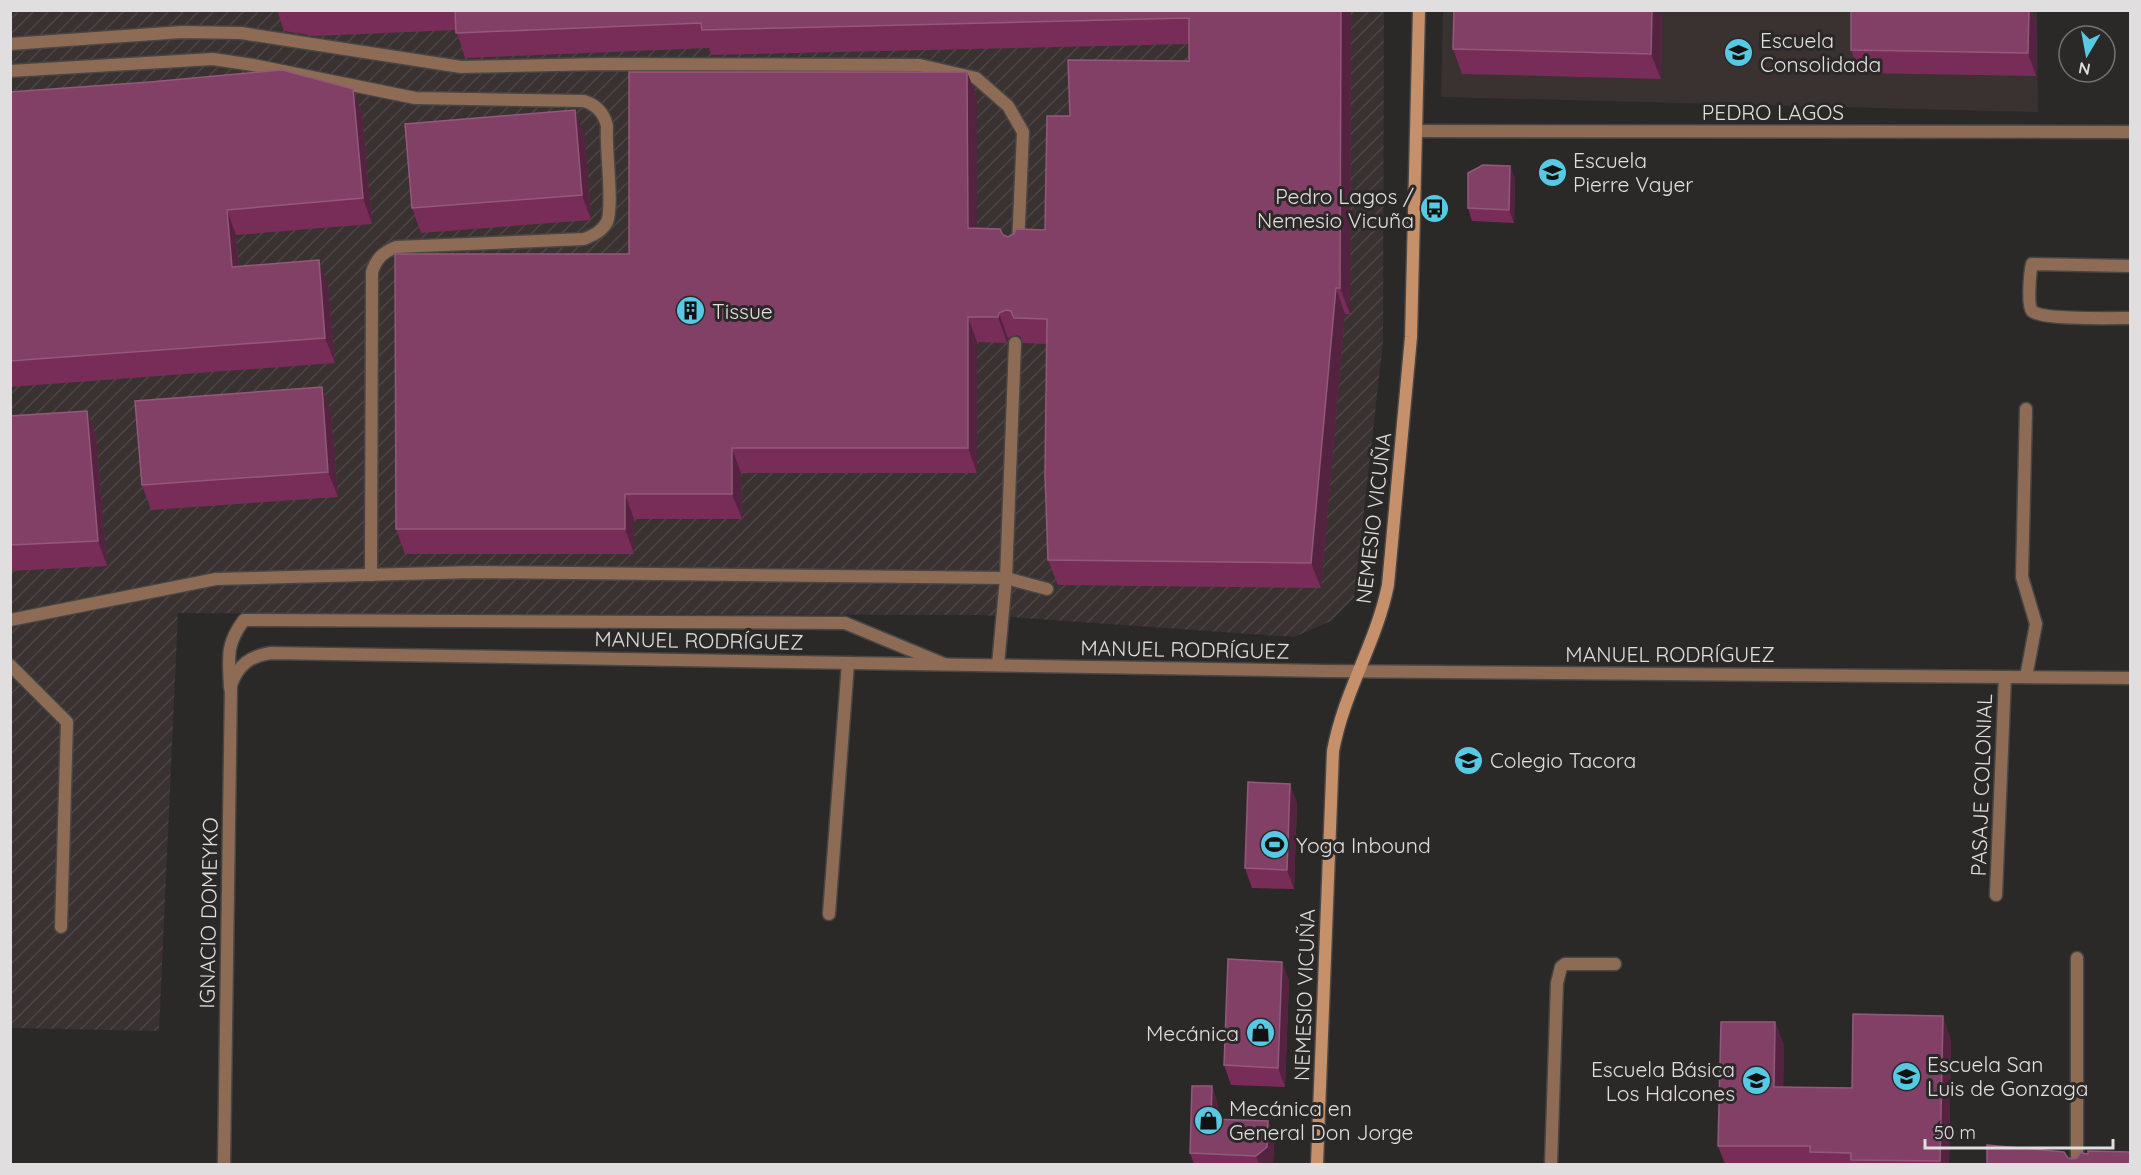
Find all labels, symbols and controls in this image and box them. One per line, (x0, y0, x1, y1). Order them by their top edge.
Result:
north arrow (2057, 24, 2117, 84)
place label: Escuela Consolidada (1760, 27, 1881, 77)
school or university icon: Escuela Consolidada (1723, 36, 1755, 68)
text: N (2077, 58, 2092, 80)
street label: PEDRO LAGOS (1702, 99, 1844, 125)
place label: Escuela Pierre Vayer (1573, 147, 1693, 197)
school or university icon: Escuela Pierre Vayer (1536, 156, 1568, 188)
place label: Pedro Lagos / Nemesio Vicuña (1257, 183, 1414, 233)
bus stop icon: Pedro Lagos / Nemesio Vicuña (1419, 192, 1451, 224)
building icon: Tissue (675, 295, 707, 327)
place label: Tissue (712, 298, 773, 324)
street label: NEMESIO VICUÑA (1350, 431, 1396, 605)
street label: MANUEL RODRÍGUEZ (594, 625, 804, 655)
street label: MANUEL RODRÍGUEZ (1080, 634, 1290, 664)
street label: MANUEL RODRÍGUEZ (1565, 641, 1775, 667)
street label: PASAJE COLONIAL (1965, 693, 1997, 877)
school or university icon: Colegio Tacora (1453, 744, 1485, 776)
place label: Colegio Tacora (1490, 747, 1636, 773)
street label: IGNACIO DOMEYKO (193, 817, 223, 1009)
sports icon: Yoga Inbound (1259, 829, 1291, 861)
place label: Yoga Inbound (1296, 832, 1431, 858)
street label: NEMESIO VICUÑA (1288, 909, 1320, 1081)
shop icon: Mecánica (1244, 1017, 1276, 1049)
place label: Mecánica (1146, 1020, 1239, 1046)
place label: Escuela San Luis de Gonzaga (1927, 1051, 2088, 1101)
place label: Escuela Básica Los Halcones (1591, 1056, 1735, 1106)
school or university icon: Escuela San Luis de Gonzaga (1890, 1060, 1922, 1092)
school or university icon: Escuela Básica Los Halcones (1740, 1065, 1772, 1097)
place label: Mecánica en General Don Jorge (1229, 1095, 1413, 1145)
shop icon: Mecánica en General Don Jorge (1192, 1104, 1224, 1136)
scale bar (1925, 1112, 2112, 1150)
text: 50 m (1934, 1121, 1976, 1144)

